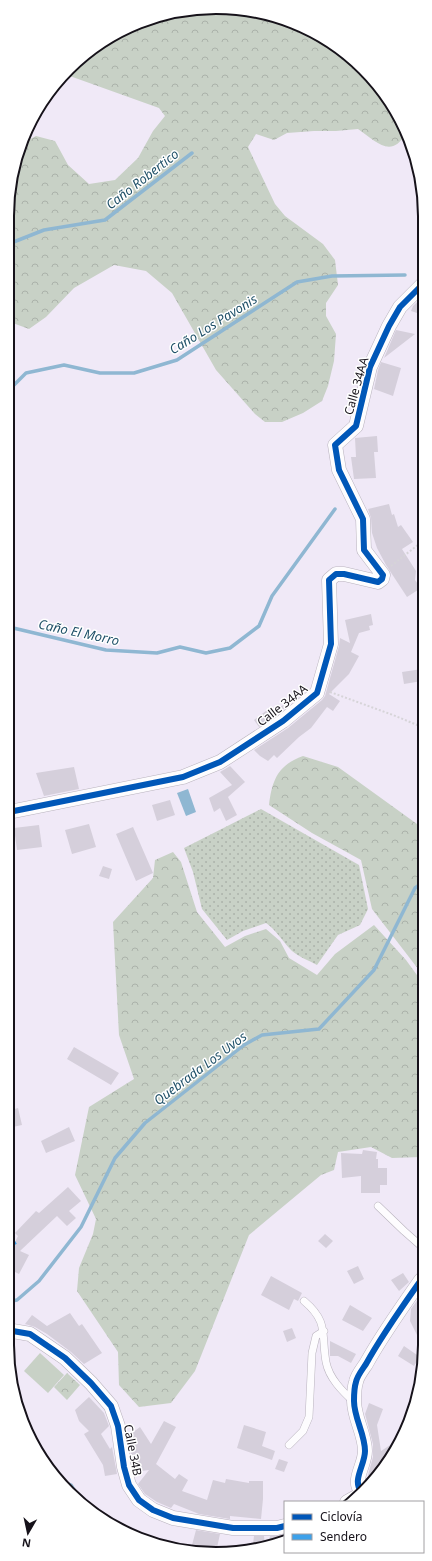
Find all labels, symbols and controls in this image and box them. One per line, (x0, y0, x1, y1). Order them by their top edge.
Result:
water label: Caño Robertico (102, 145, 182, 213)
water label: Caño Los Pavonis (166, 290, 261, 358)
street label: Calle 34AA (340, 355, 372, 417)
water label: Caño El Morro (37, 615, 121, 649)
street label: Calle 34AA (253, 680, 311, 730)
water label: Quebrada Los Uvos (150, 1027, 250, 1109)
street label: Calle 34B (120, 1423, 146, 1477)
legend (284, 1501, 424, 1553)
text: Ciclovía (320, 1508, 362, 1525)
north arrow (8, 1513, 48, 1553)
text: Sendero (320, 1528, 367, 1545)
text: N (21, 1535, 32, 1551)

